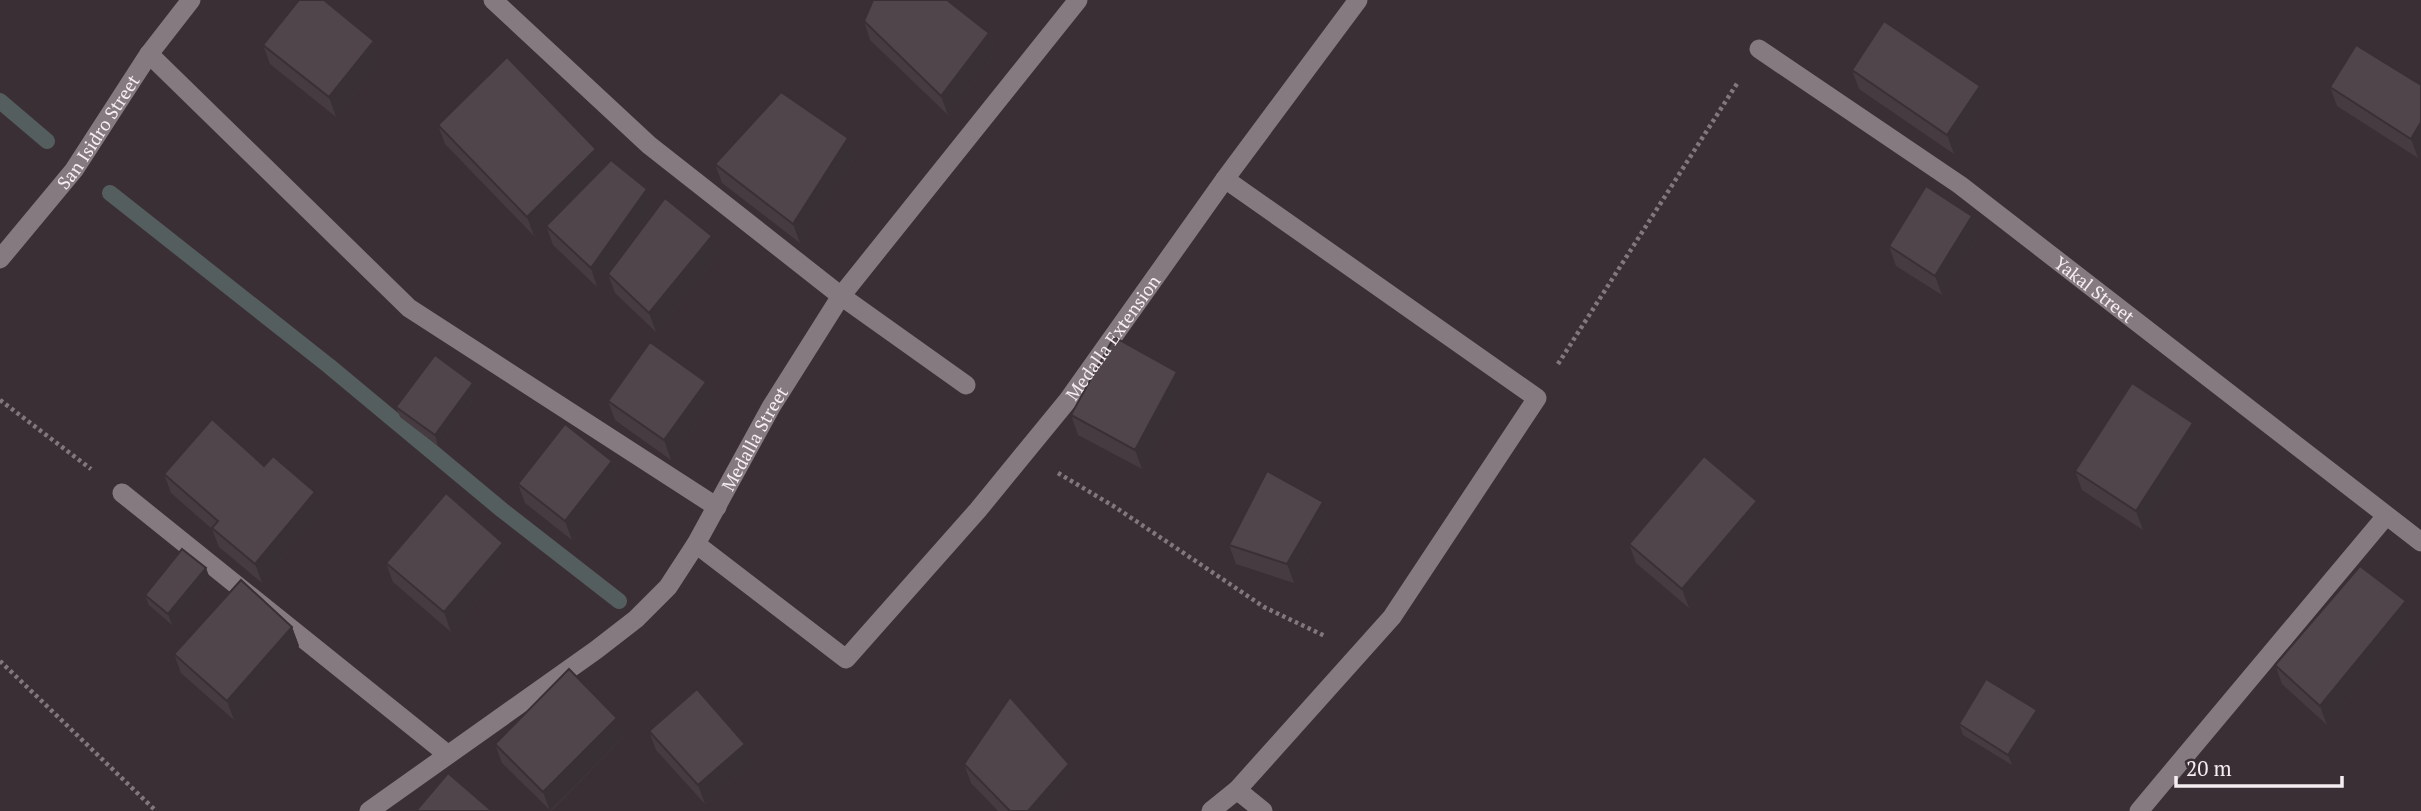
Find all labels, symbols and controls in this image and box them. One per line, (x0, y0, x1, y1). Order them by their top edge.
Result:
street label: San Isidro Street (51, 69, 145, 194)
street label: Yakal Street (2050, 251, 2140, 328)
street label: Medalla Extension (1060, 270, 1165, 405)
street label: Medalla Street (715, 381, 793, 495)
scale bar (2176, 744, 2342, 788)
text: 20 m (2186, 754, 2232, 782)

